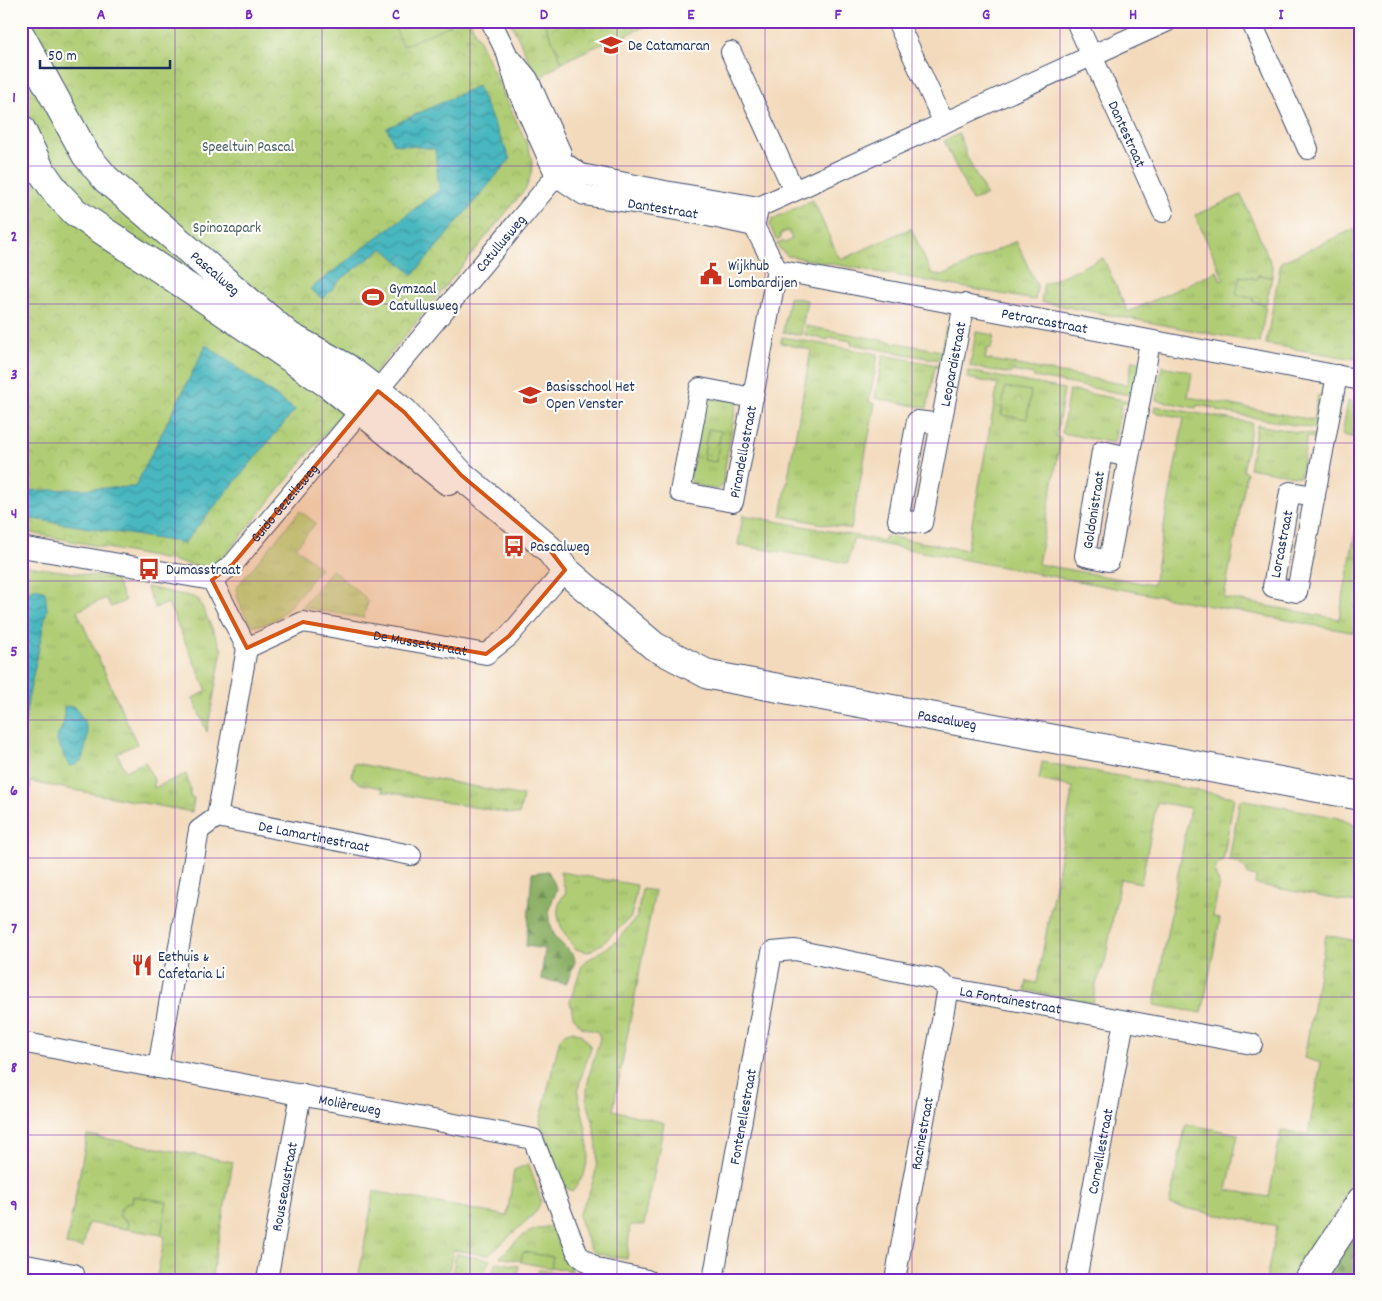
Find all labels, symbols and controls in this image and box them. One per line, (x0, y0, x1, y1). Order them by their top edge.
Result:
text: A (97, 4, 106, 27)
text: B (245, 4, 253, 27)
text: C (392, 4, 400, 27)
text: D (540, 4, 549, 27)
text: E (687, 4, 695, 27)
text: F (834, 4, 842, 27)
text: G (982, 4, 990, 27)
text: H (1129, 4, 1137, 27)
text: I (1279, 4, 1285, 27)
school or university icon: De Catamaran (598, 32, 624, 58)
place label: De Catamaran (628, 36, 710, 58)
scale bar (40, 38, 170, 70)
text: 50 m (48, 46, 77, 68)
text: 1 (12, 87, 16, 110)
street label: Dantestraat (1101, 98, 1150, 172)
park label: Speeltuin Pascal (202, 137, 295, 159)
street label: Dantestraat (626, 193, 700, 227)
street label: Catullusweg (471, 211, 532, 278)
park label: Spinozapark (193, 218, 261, 240)
text: 2 (11, 226, 18, 249)
street label: Pascalweg (184, 247, 244, 302)
place label: Wijkhub Lombardijen (728, 256, 798, 295)
public building icon: Wijkhub Lombardijen (698, 261, 724, 287)
place label: Gymzaal Catullusweg (389, 279, 458, 318)
sports icon: Gymzaal Catullusweg (360, 284, 386, 310)
street label: Petrarcastraat (999, 303, 1090, 341)
street label: Leopardistraat (936, 320, 973, 409)
text: 3 (10, 364, 18, 387)
place label: Basisschool Het Open Venster (546, 377, 635, 416)
school or university icon: Basisschool Het Open Venster (517, 382, 543, 408)
street label: Pirandellostraat (725, 404, 764, 500)
street label: Guido Gezelleweg (246, 460, 325, 548)
street label: Goldonistraat (1078, 470, 1112, 551)
text: 4 (11, 503, 17, 526)
street label: Lorcastraat (1266, 508, 1300, 580)
bus stop icon: Pascalweg (501, 533, 527, 559)
place label: Pascalweg (530, 537, 590, 559)
bus stop icon: Dumasstraat (136, 556, 162, 582)
place label: Dumasstraat (166, 560, 241, 582)
street label: De Mussetstraat (371, 625, 469, 664)
text: 5 (10, 641, 18, 664)
street label: Pascalweg (915, 705, 978, 737)
text: 6 (10, 780, 18, 803)
street label: De Lamartinestraat (256, 816, 372, 860)
text: 7 (11, 918, 17, 941)
place label: Eethuis & Cafetaria Li (158, 947, 225, 986)
restaurant icon: Eethuis & Cafetaria Li (129, 952, 155, 978)
street label: La Fontainestraat (958, 981, 1063, 1022)
text: 8 (11, 1057, 18, 1080)
street label: Fontenellestraat (725, 1067, 764, 1167)
street label: Molièreweg (317, 1090, 383, 1123)
street label: Racinestraat (906, 1095, 941, 1172)
street label: Corneillestraat (1083, 1106, 1121, 1196)
street label: Rousseaustraat (267, 1140, 305, 1233)
text: 9 (10, 1195, 18, 1218)

